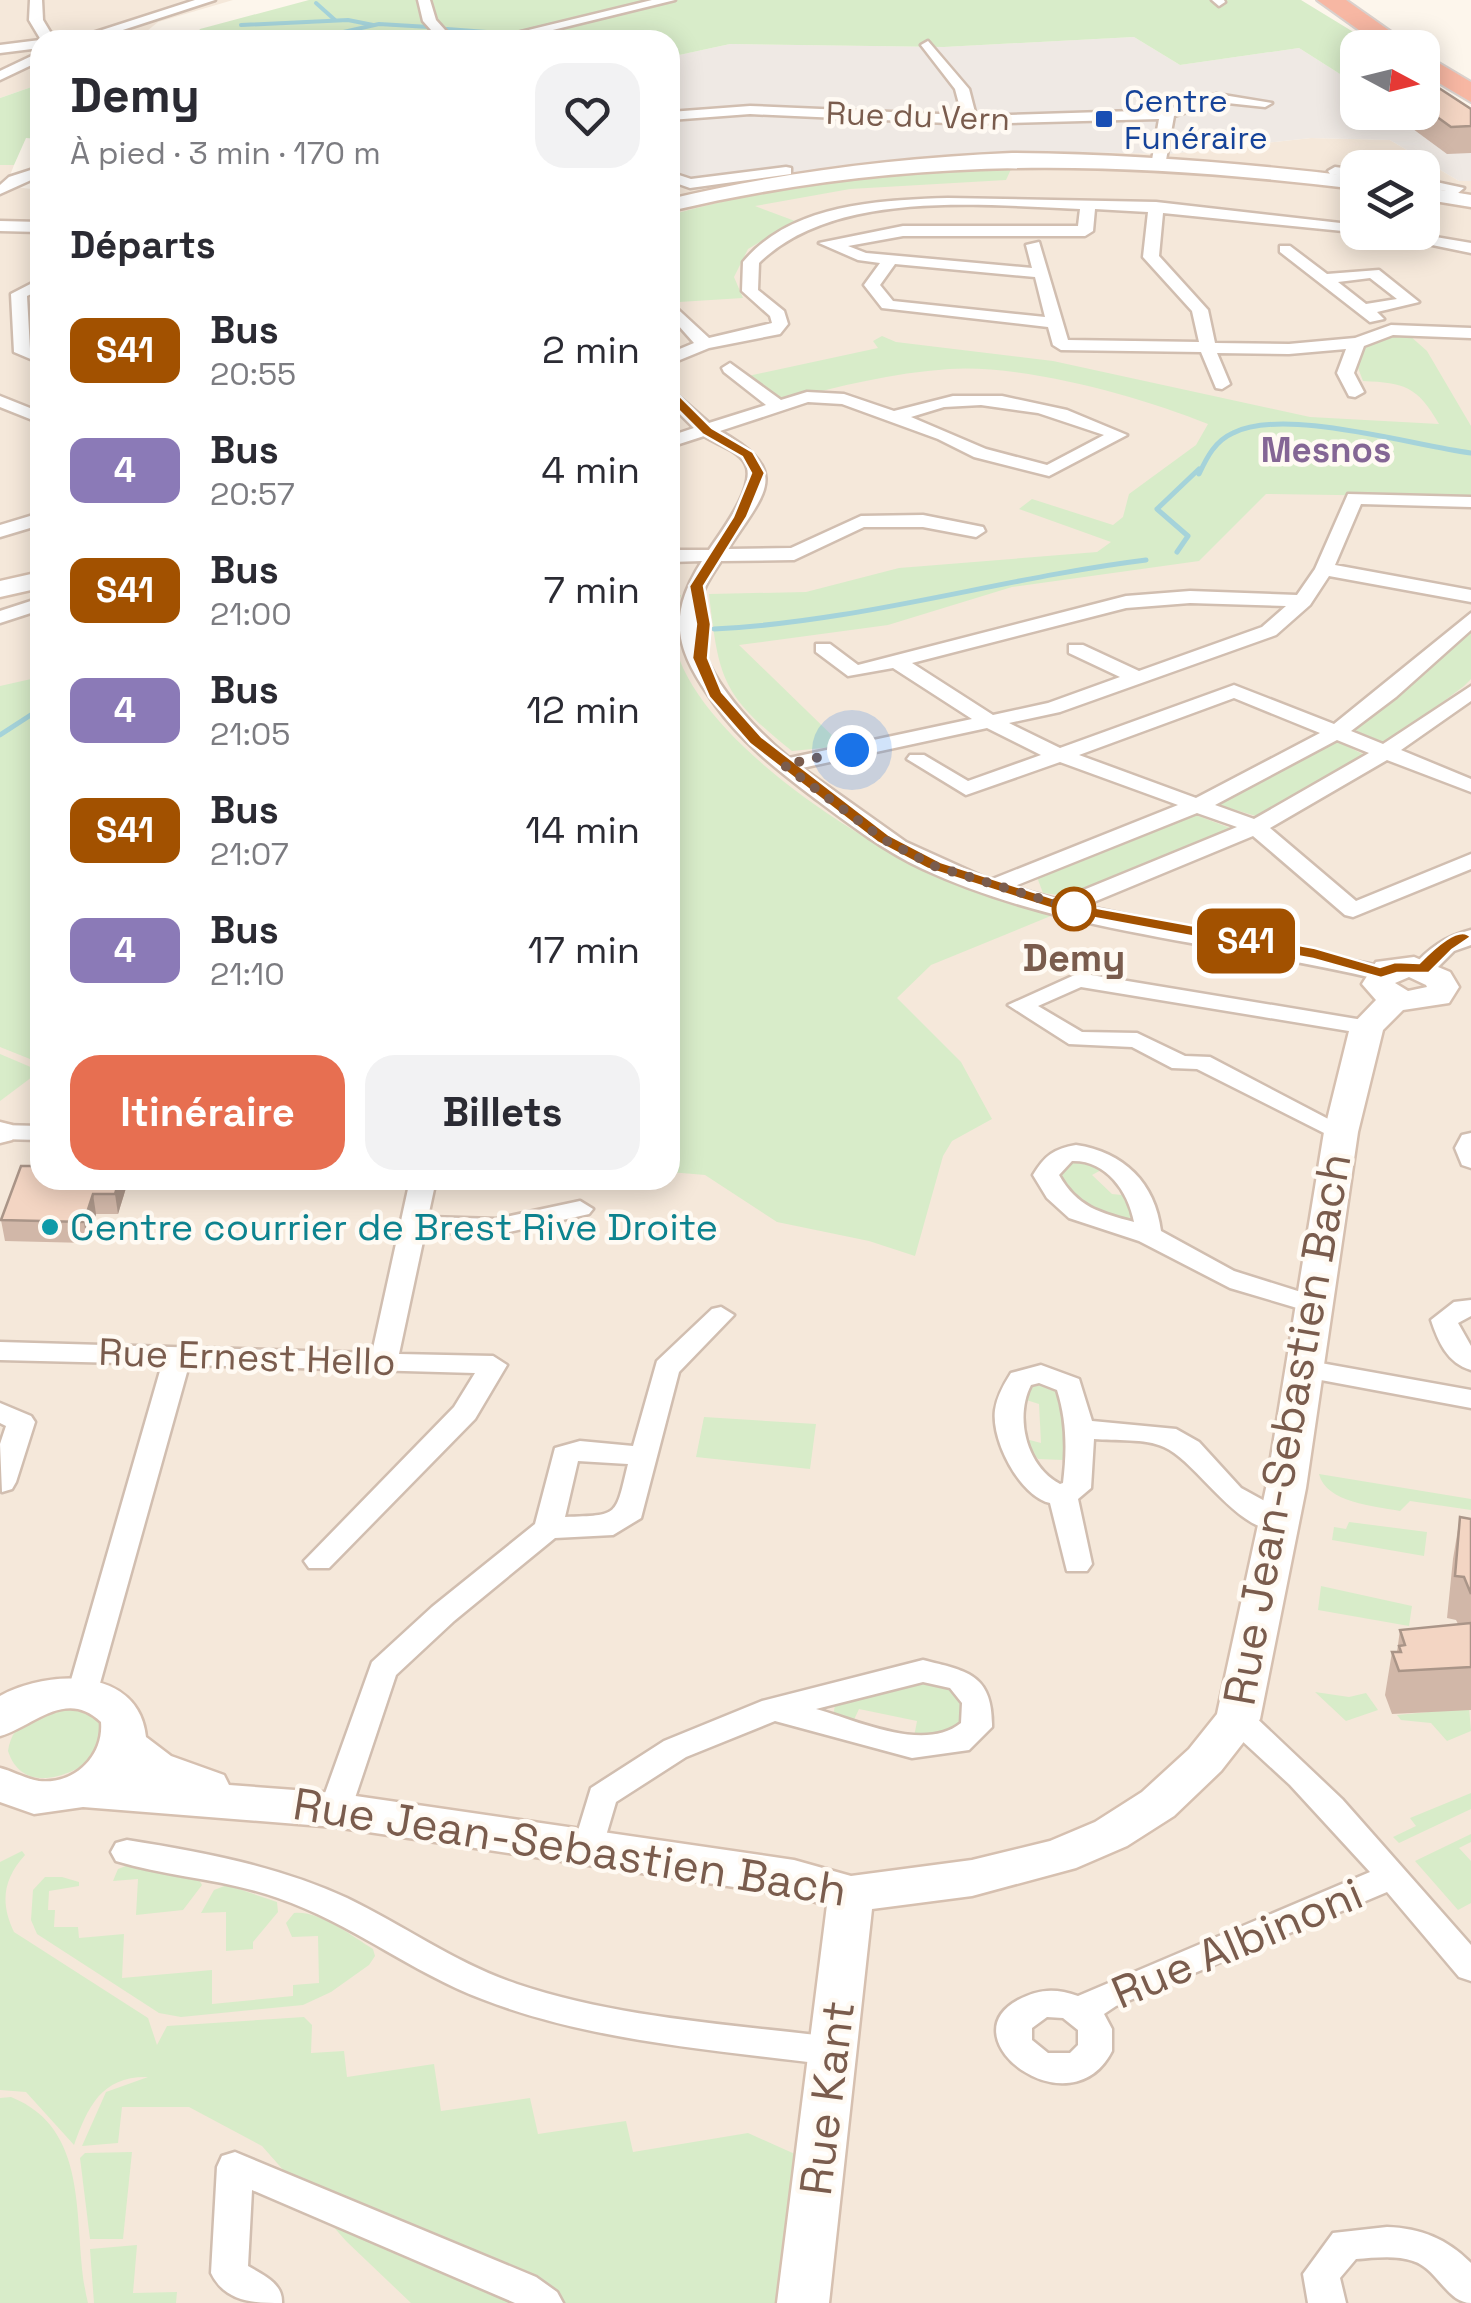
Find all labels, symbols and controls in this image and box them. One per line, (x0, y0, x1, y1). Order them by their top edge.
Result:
north arrow (1340, 30, 1440, 130)
map controls (1340, 30, 1440, 250)
button: heart (535, 63, 640, 168)
text: Demy (70, 65, 200, 126)
place label: Centre Funéraire (1124, 81, 1268, 158)
street label: Rue du Vern (825, 93, 1011, 139)
marker: Centre Funéraire (1093, 108, 1115, 130)
text: À pied · 3 min · 170 m (70, 133, 381, 173)
button: layers (1340, 150, 1440, 250)
text: Départs (70, 221, 216, 269)
text: Bus (210, 306, 279, 354)
text: 2 min (542, 326, 640, 374)
text: S41 (96, 328, 154, 372)
text: 20:55 (210, 354, 296, 394)
text: Bus (210, 426, 279, 474)
district label: Mesnos (1261, 428, 1391, 472)
text: 4 min (541, 446, 640, 494)
text: 4 (114, 448, 136, 492)
text: 20:57 (210, 474, 295, 514)
text: Bus (210, 546, 279, 594)
text: 7 min (544, 566, 640, 614)
text: S41 (96, 568, 154, 612)
text: 21:00 (210, 594, 292, 634)
text: Bus (210, 666, 279, 714)
text: 12 min (526, 686, 640, 734)
text: 4 (114, 688, 136, 732)
text: 21:05 (210, 714, 290, 754)
your location (827, 725, 877, 775)
text: Bus (210, 786, 279, 834)
text: 14 min (525, 806, 640, 854)
text: S41 (96, 808, 154, 852)
text: 21:07 (210, 834, 289, 874)
marker: Demy (1053, 888, 1095, 930)
text: Bus (210, 906, 279, 954)
line badge: S41 (1188, 908, 1304, 974)
text: S41 (1217, 919, 1275, 963)
text: 17 min (528, 926, 640, 974)
text: 4 (114, 928, 136, 972)
place label: Demy (1023, 934, 1125, 982)
text: 21:10 (210, 954, 285, 994)
button: Itinéraire (70, 1055, 345, 1170)
button: Billets (365, 1055, 640, 1170)
street label: Rue Jean-Sebastien Bach (1210, 1149, 1364, 1709)
place label: Centre courrier de Brest Rive Droite (70, 1203, 718, 1251)
marker: Centre courrier de Brest Rive Droite (39, 1216, 61, 1238)
street label: Rue Ernest Hello (98, 1328, 396, 1386)
street label: Rue Jean-Sebastien Bach (289, 1775, 851, 1919)
street label: Rue Albinoni (1103, 1865, 1371, 2021)
street label: Rue Kant (787, 1998, 867, 2198)

